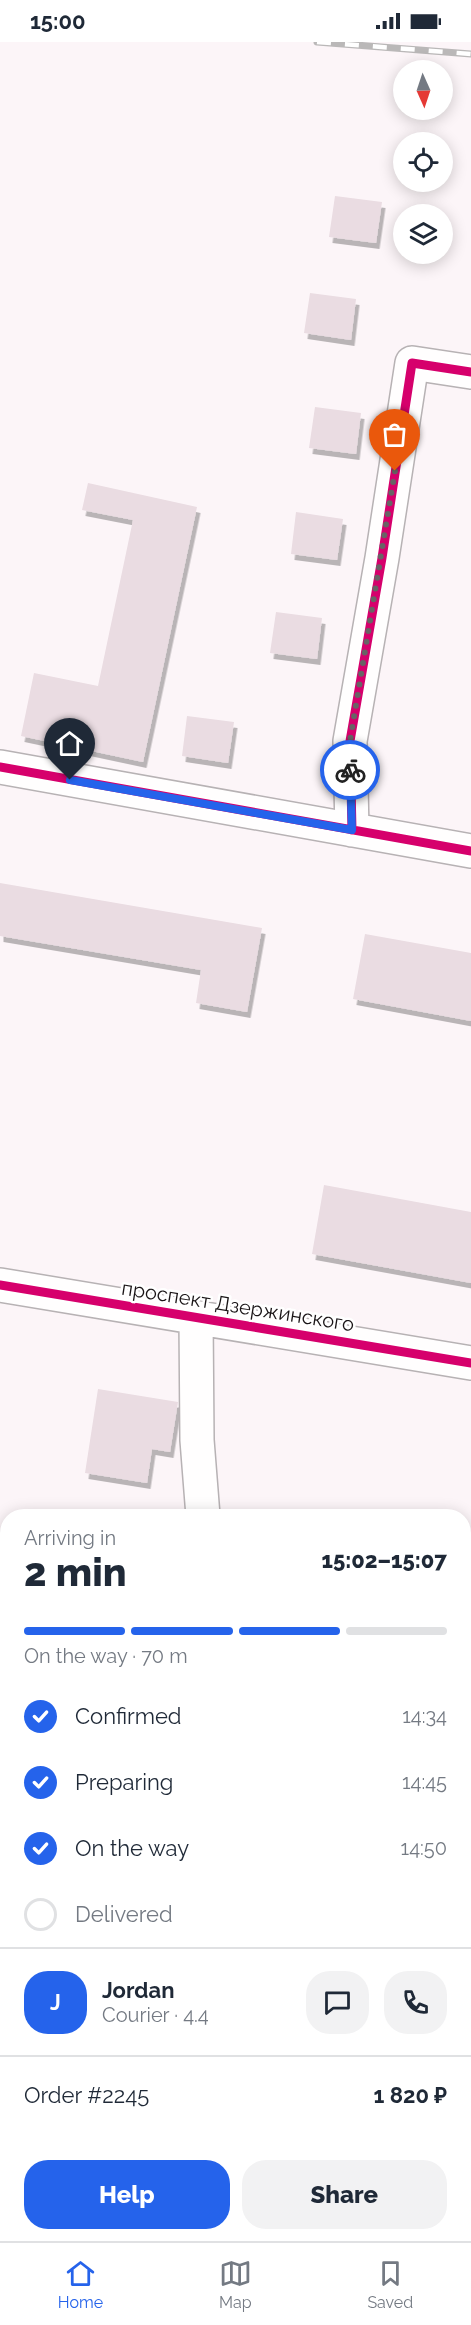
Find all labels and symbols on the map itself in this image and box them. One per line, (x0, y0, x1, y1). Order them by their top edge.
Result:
north arrow (393, 60, 453, 120)
pin (369, 409, 420, 471)
pin (44, 718, 95, 780)
courier (320, 740, 380, 800)
street label: проспект Дзержинского (120, 1276, 356, 1336)

